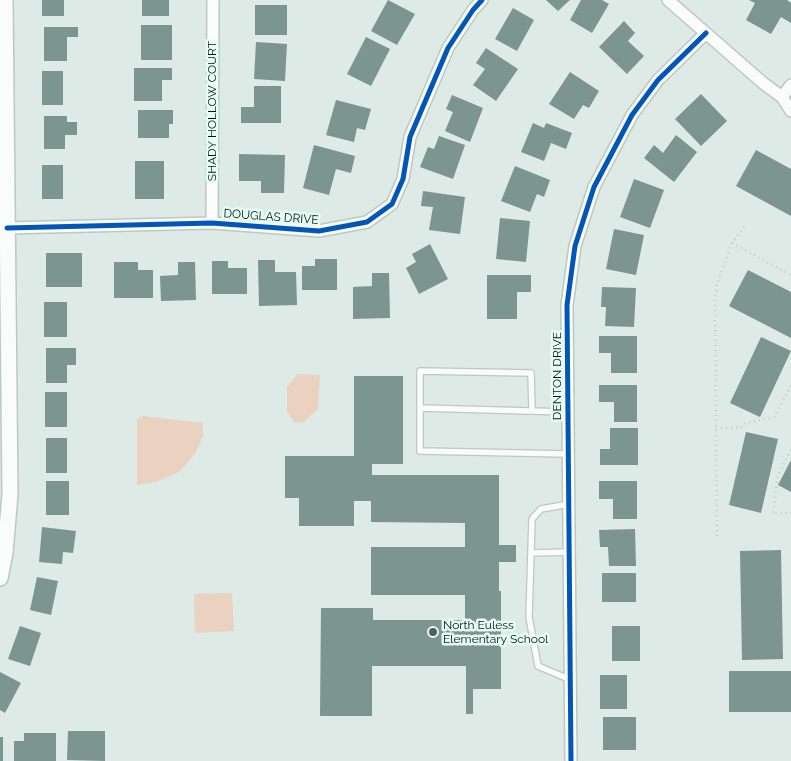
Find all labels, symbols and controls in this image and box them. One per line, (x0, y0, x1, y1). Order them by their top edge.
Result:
street label: SHADY HOLLOW COURT (205, 41, 219, 181)
street label: DOUGLAS DRIVE (223, 206, 319, 228)
street label: DENTON DRIVE (550, 332, 564, 420)
place label: North Euless Elementary School (443, 618, 548, 646)
marker: North Euless Elementary School (427, 626, 439, 638)

